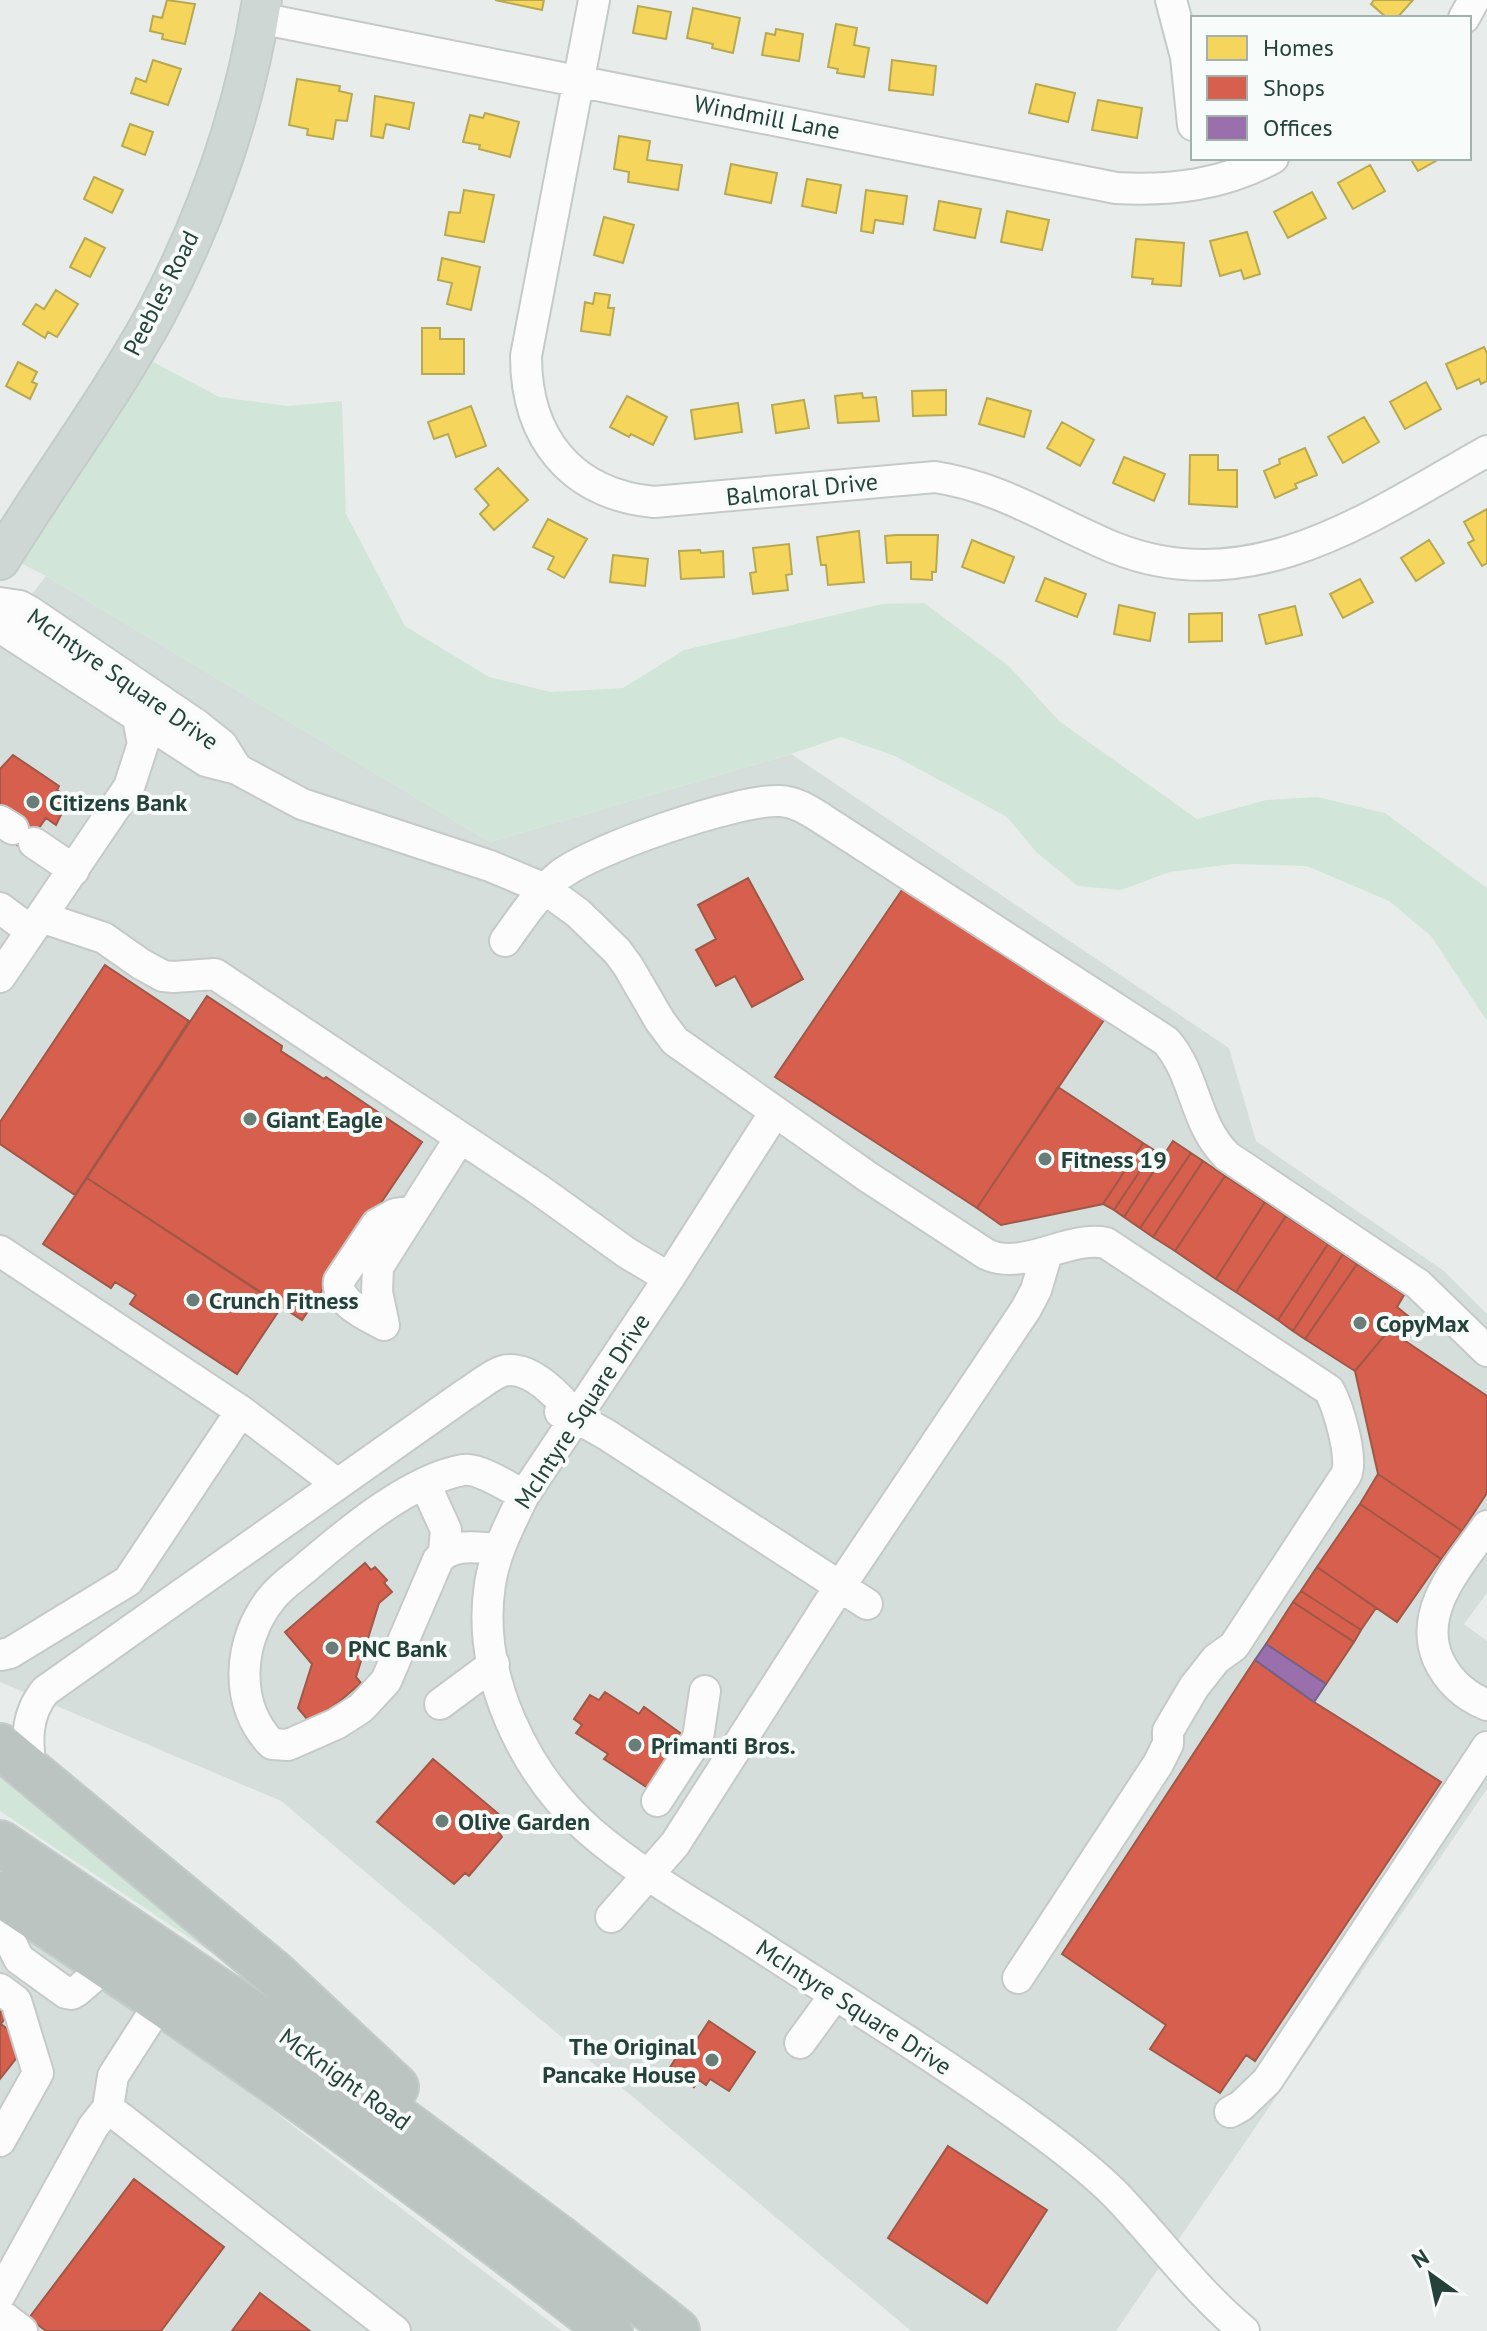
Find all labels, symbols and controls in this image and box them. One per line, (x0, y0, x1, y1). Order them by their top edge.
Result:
legend (1191, 16, 1471, 160)
text: Homes (1263, 32, 1334, 63)
text: Shops (1263, 72, 1325, 103)
street label: Windmill Lane (691, 88, 843, 146)
text: Offices (1263, 112, 1333, 143)
street label: Peebles Road (116, 225, 206, 361)
street label: Balmoral Drive (725, 466, 879, 512)
street label: McIntyre Square Drive (21, 601, 225, 757)
place label: Citizens Bank (49, 787, 187, 818)
marker: Citizens Bank (24, 793, 42, 811)
place label: Giant Eagle (266, 1104, 383, 1135)
marker: Giant Eagle (241, 1110, 259, 1128)
place label: Fitness 19 (1061, 1144, 1167, 1175)
marker: Fitness 19 (1036, 1150, 1054, 1168)
place label: Crunch Fitness (209, 1285, 359, 1316)
marker: Crunch Fitness (184, 1291, 202, 1309)
street label: McIntyre Square Drive (507, 1307, 657, 1515)
place label: CopyMax (1376, 1308, 1470, 1339)
marker: CopyMax (1351, 1314, 1369, 1332)
place label: PNC Bank (348, 1633, 447, 1664)
marker: PNC Bank (323, 1639, 341, 1657)
place label: Primanti Bros. (651, 1730, 796, 1761)
marker: Primanti Bros. (626, 1736, 644, 1754)
place label: Olive Garden (458, 1806, 590, 1837)
marker: Olive Garden (433, 1812, 451, 1830)
street label: McIntyre Square Drive (750, 1932, 958, 2082)
street label: McKnight Road (273, 2021, 417, 2137)
place label: The Original Pancake House (542, 2031, 697, 2090)
marker: The Original Pancake House (703, 2051, 721, 2069)
north arrow (1391, 2235, 1471, 2315)
text: N (1406, 2243, 1434, 2274)

